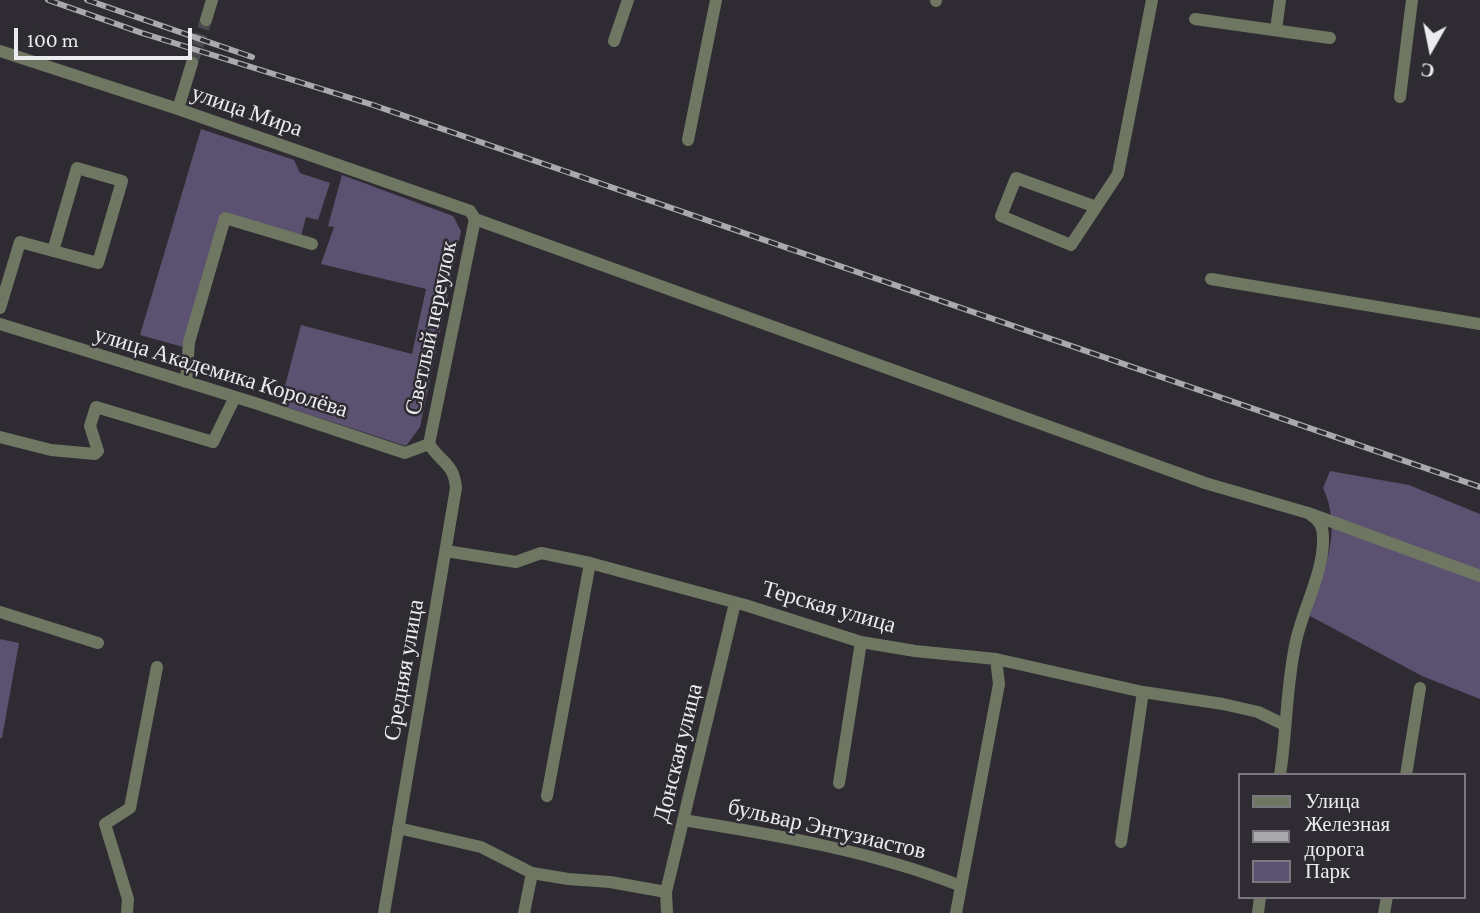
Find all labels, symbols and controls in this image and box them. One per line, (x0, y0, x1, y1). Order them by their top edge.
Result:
scale bar (18, 14, 196, 58)
north arrow (1396, 14, 1466, 84)
text: 100 m (27, 28, 79, 52)
text: С (1419, 59, 1436, 82)
street label: улица Мира (188, 79, 306, 143)
street label: Светлый переулок (399, 238, 463, 418)
street label: улица Академика Королёва (91, 320, 351, 424)
street label: Терская улица (759, 575, 899, 639)
street label: Средняя улица (378, 597, 430, 743)
street label: Донская улица (647, 681, 709, 825)
legend (1238, 773, 1466, 899)
text: Улица (1305, 789, 1360, 813)
street label: бульвар Энтузиастов (725, 793, 929, 865)
text: Железная дорога (1304, 812, 1390, 861)
text: Парк (1305, 859, 1350, 883)

